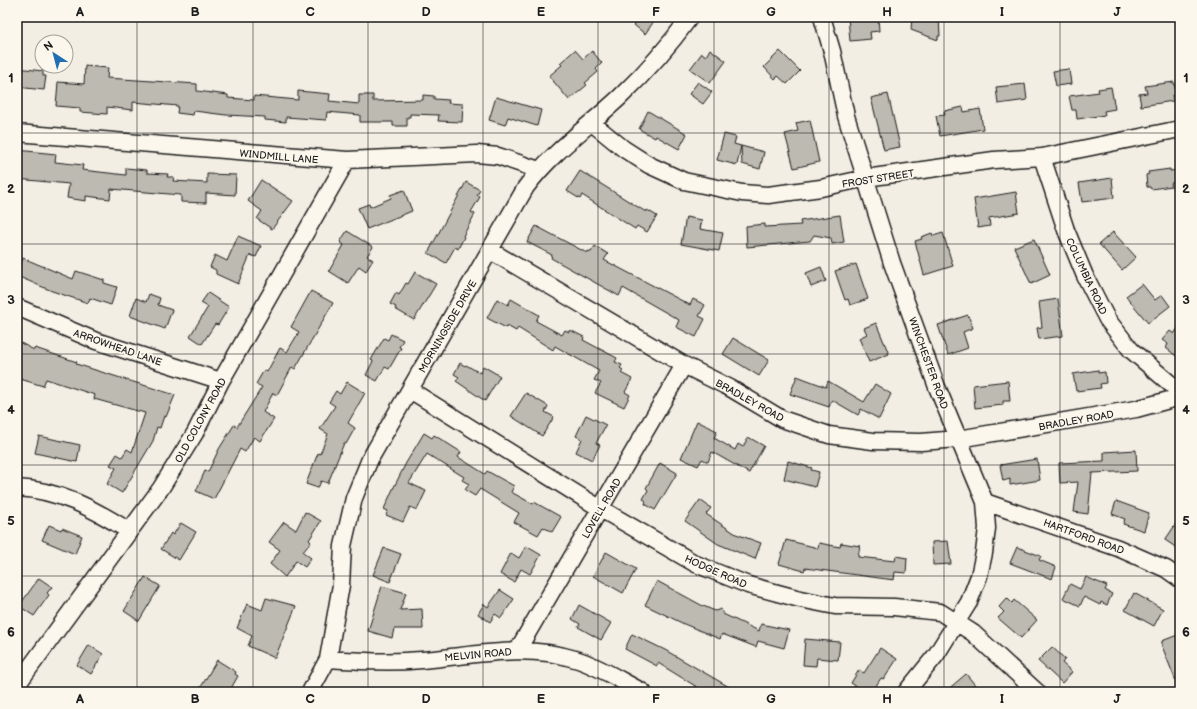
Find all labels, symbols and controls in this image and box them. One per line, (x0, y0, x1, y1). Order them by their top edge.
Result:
text: A (75, 4, 84, 20)
text: B (190, 4, 200, 20)
text: C (305, 4, 315, 20)
text: D (421, 4, 431, 20)
text: E (537, 4, 546, 20)
text: F (652, 4, 660, 20)
text: G (766, 4, 776, 20)
text: H (882, 4, 892, 20)
text: I (1000, 4, 1004, 20)
text: J (1113, 4, 1121, 20)
north arrow (34, 34, 74, 74)
text: N (41, 39, 56, 54)
text: 1 (8, 70, 14, 86)
text: 1 (1183, 70, 1189, 86)
street label: WINDMILL LANE (239, 148, 319, 166)
street label: FROST STREET (841, 167, 915, 191)
text: 2 (7, 181, 15, 197)
text: 2 (1182, 181, 1190, 197)
street label: COLUMBIA ROAD (1063, 236, 1109, 317)
street label: MORNINGSIDE DRIVE (416, 278, 480, 375)
text: 3 (7, 292, 15, 308)
text: 3 (1182, 292, 1190, 308)
street label: WINCHESTER ROAD (906, 316, 950, 411)
street label: ARROWHEAD LANE (72, 327, 164, 369)
street label: OLD COLONY ROAD (173, 376, 229, 465)
street label: BRADLEY ROAD (713, 377, 786, 425)
text: 4 (7, 402, 15, 418)
text: 4 (1182, 402, 1190, 418)
street label: BRADLEY ROAD (1038, 408, 1115, 433)
street label: LOVELL ROAD (580, 476, 624, 541)
text: 5 (7, 513, 15, 529)
text: 5 (1182, 513, 1190, 529)
street label: HARTFORD ROAD (1042, 517, 1126, 557)
street label: HODGE ROAD (683, 553, 749, 591)
text: 6 (7, 624, 15, 640)
text: 6 (1182, 624, 1190, 640)
street label: MELVIN ROAD (444, 646, 512, 664)
text: A (75, 691, 84, 707)
text: B (190, 691, 200, 707)
text: C (305, 691, 315, 707)
text: D (421, 691, 431, 707)
text: E (537, 691, 546, 707)
text: F (652, 691, 660, 707)
text: G (766, 691, 776, 707)
text: H (882, 691, 892, 707)
text: I (1000, 691, 1004, 707)
text: J (1113, 691, 1121, 707)

